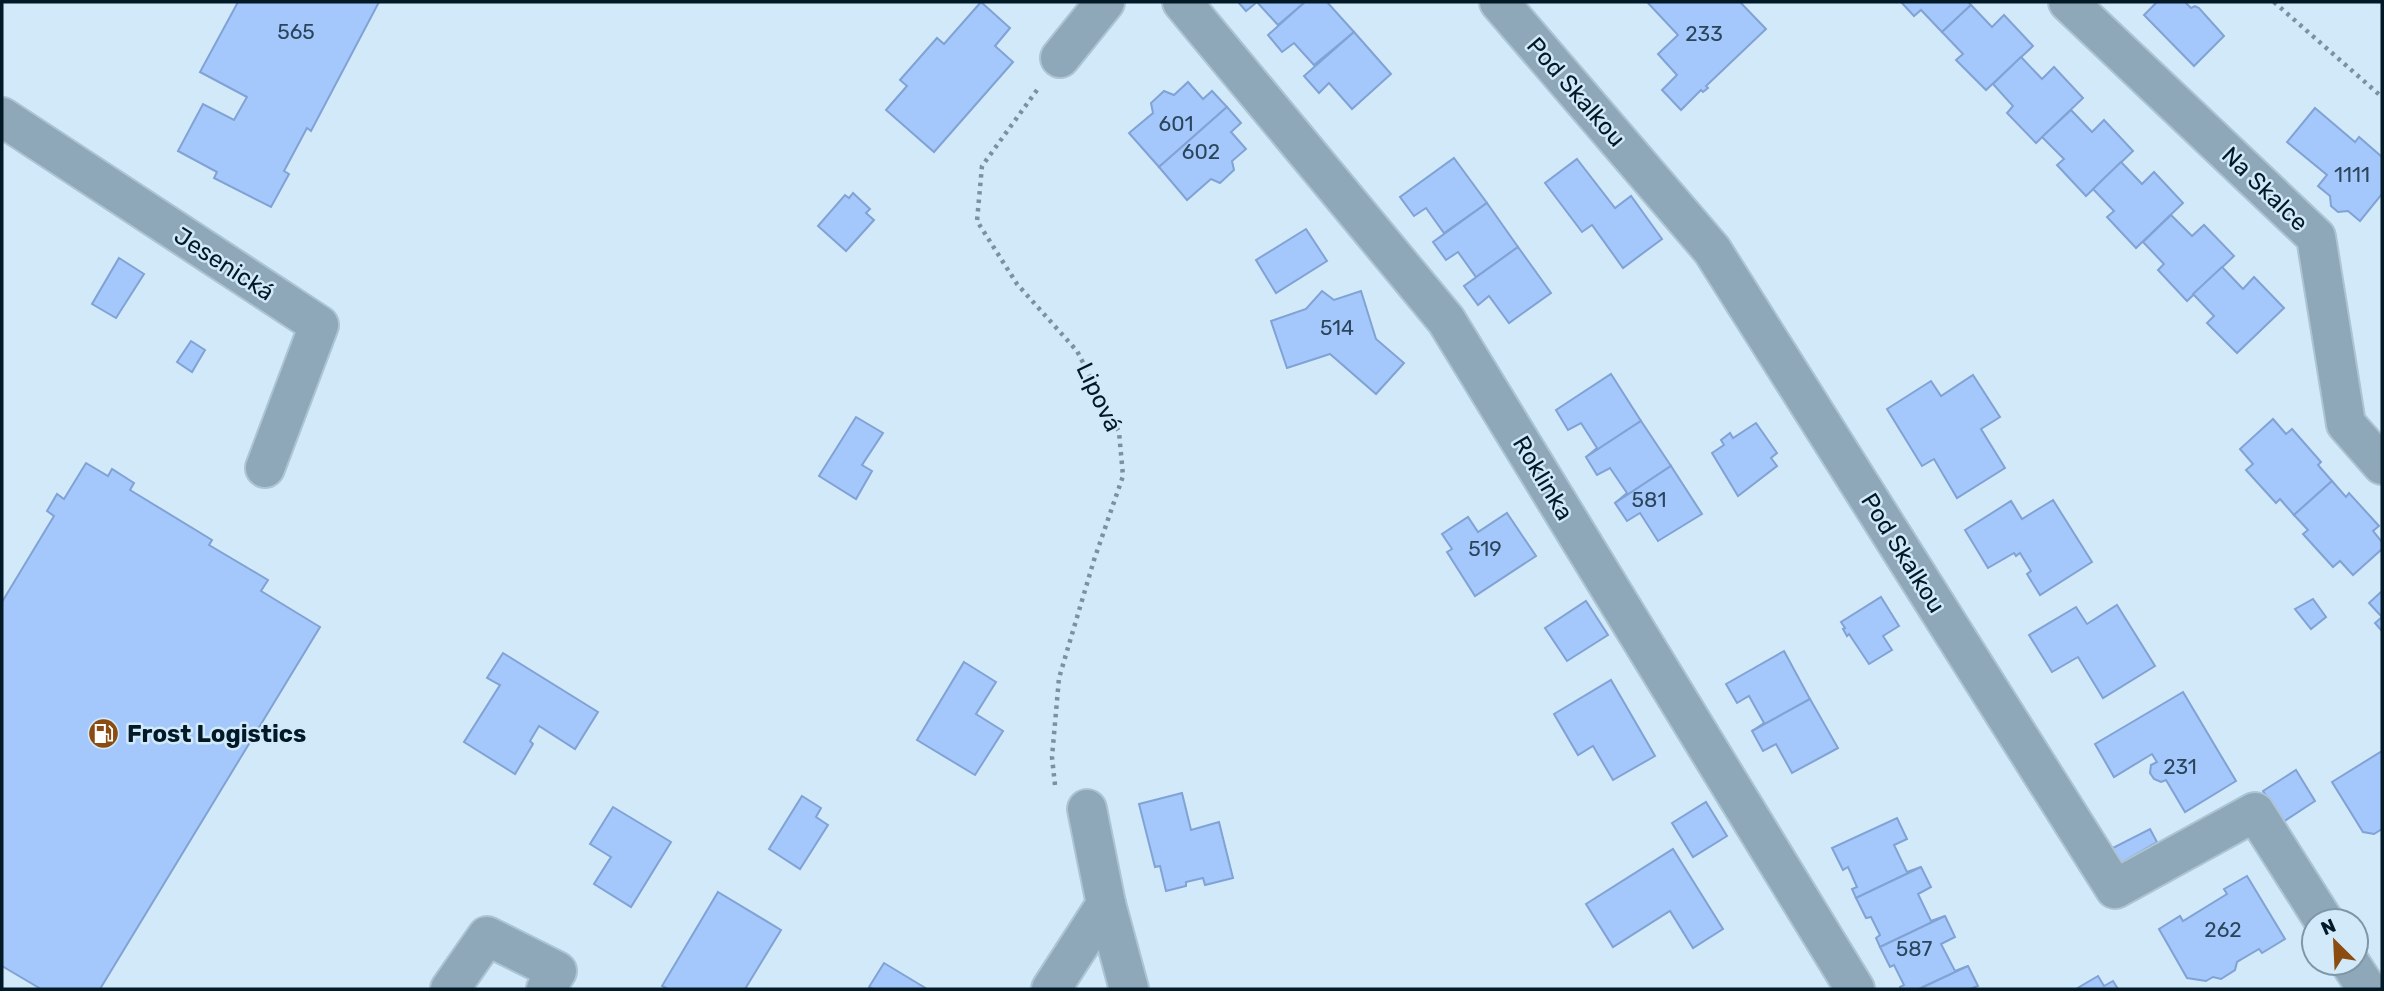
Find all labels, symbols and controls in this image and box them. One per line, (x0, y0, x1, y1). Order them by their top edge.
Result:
house number: 565 (277, 19, 315, 44)
house number: 233 (1685, 21, 1723, 46)
street label: Pod Skalkou (1521, 32, 1631, 152)
house number: 601 (1159, 111, 1194, 136)
house number: 602 (1182, 139, 1220, 164)
street label: Na Skalce (2216, 141, 2314, 237)
house number: 1111 (2334, 162, 2370, 187)
street label: Jesenická (169, 221, 279, 307)
house number: 514 (1320, 315, 1354, 340)
street label: Lipová (1070, 358, 1128, 436)
street label: Roklinka (1507, 431, 1579, 525)
house number: 581 (1632, 487, 1666, 512)
street label: Pod Skalkou (1855, 488, 1951, 618)
house number: 519 (1468, 536, 1502, 561)
fuel station icon: Frost Logistics (87, 717, 121, 751)
place label: Frost Logistics (127, 720, 306, 748)
house number: 231 (2163, 754, 2197, 779)
north arrow (2300, 907, 2370, 977)
text: N (2317, 914, 2339, 940)
house number: 262 (2204, 917, 2242, 942)
house number: 587 (1896, 936, 1933, 961)

